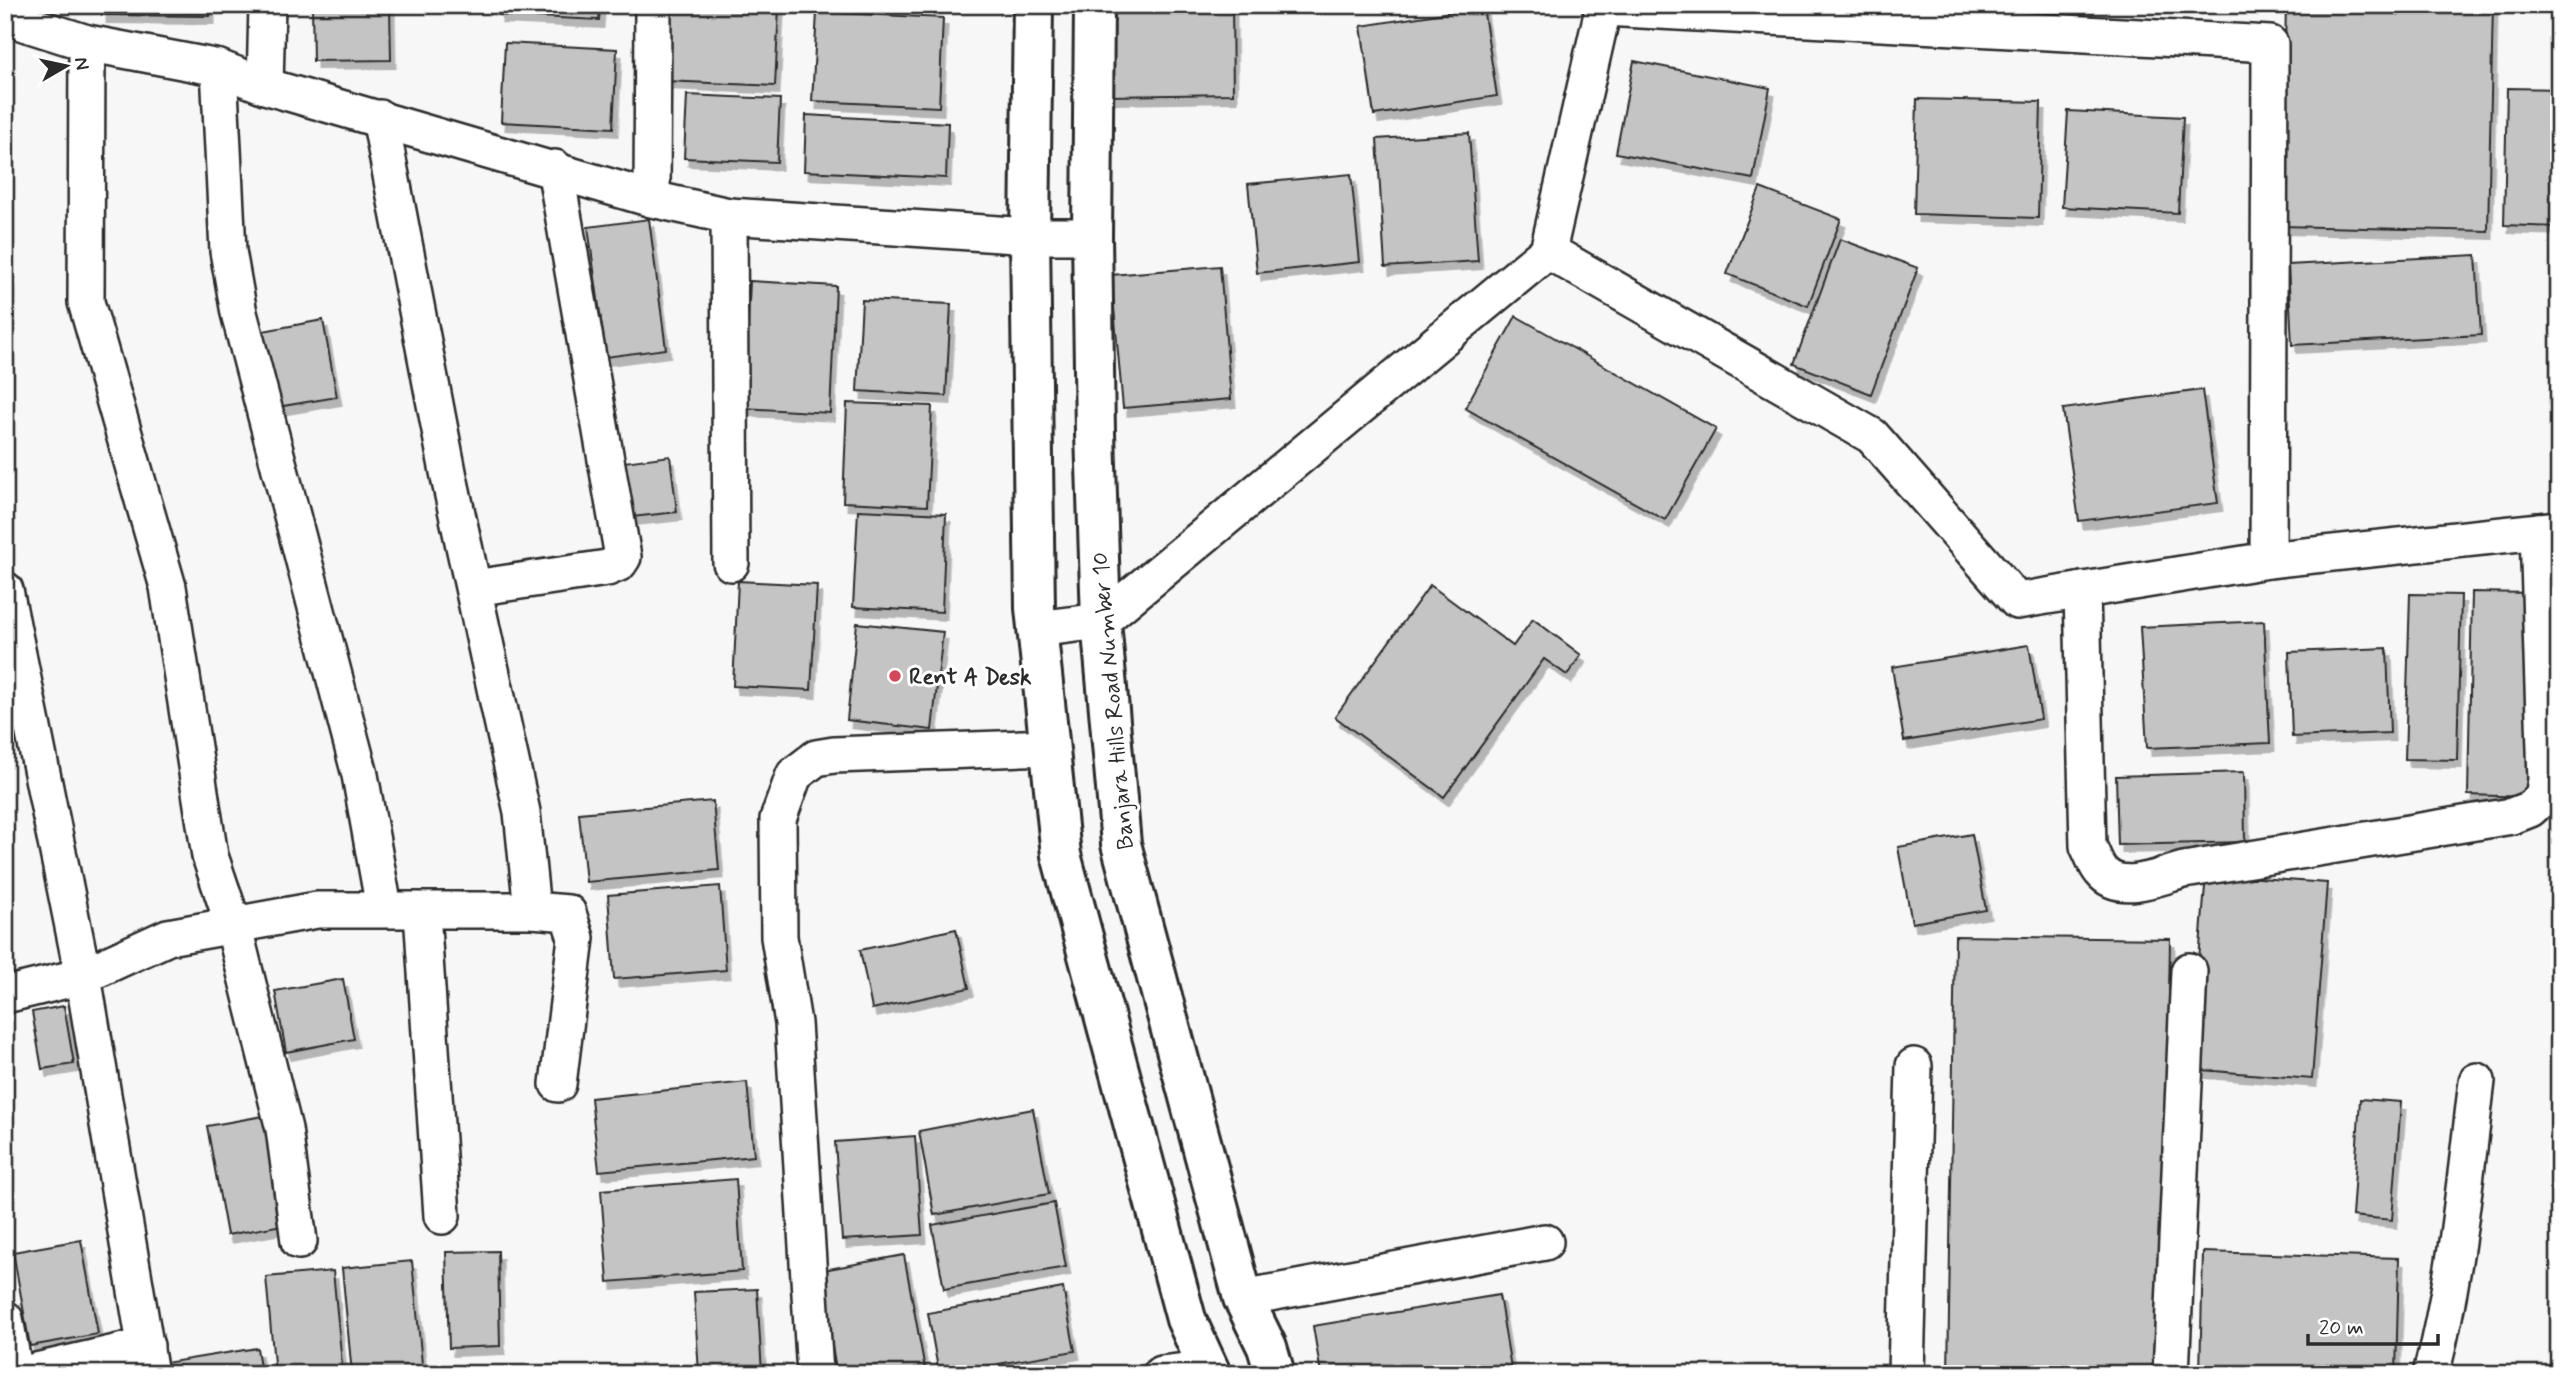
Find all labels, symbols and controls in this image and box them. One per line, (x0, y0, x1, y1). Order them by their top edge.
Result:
north arrow (32, 32, 102, 102)
text: N (68, 55, 95, 72)
street label: Banjara Hills Road Number 10 (1086, 551, 1142, 851)
place label: Rent A Desk (909, 663, 1032, 693)
marker: Rent A Desk (887, 668, 903, 684)
scale bar (2308, 1302, 2438, 1346)
text: 20 m (2319, 1314, 2364, 1342)

